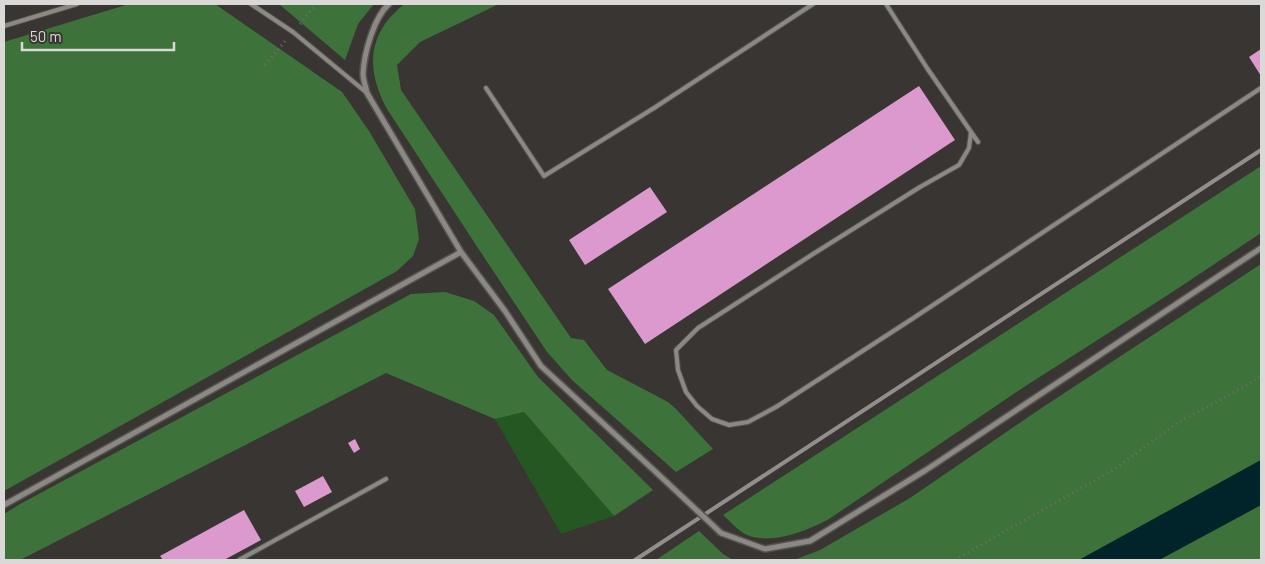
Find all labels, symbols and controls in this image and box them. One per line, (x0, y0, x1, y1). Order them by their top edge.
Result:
scale bar (22, 20, 175, 52)
text: 50 m (30, 27, 62, 45)

